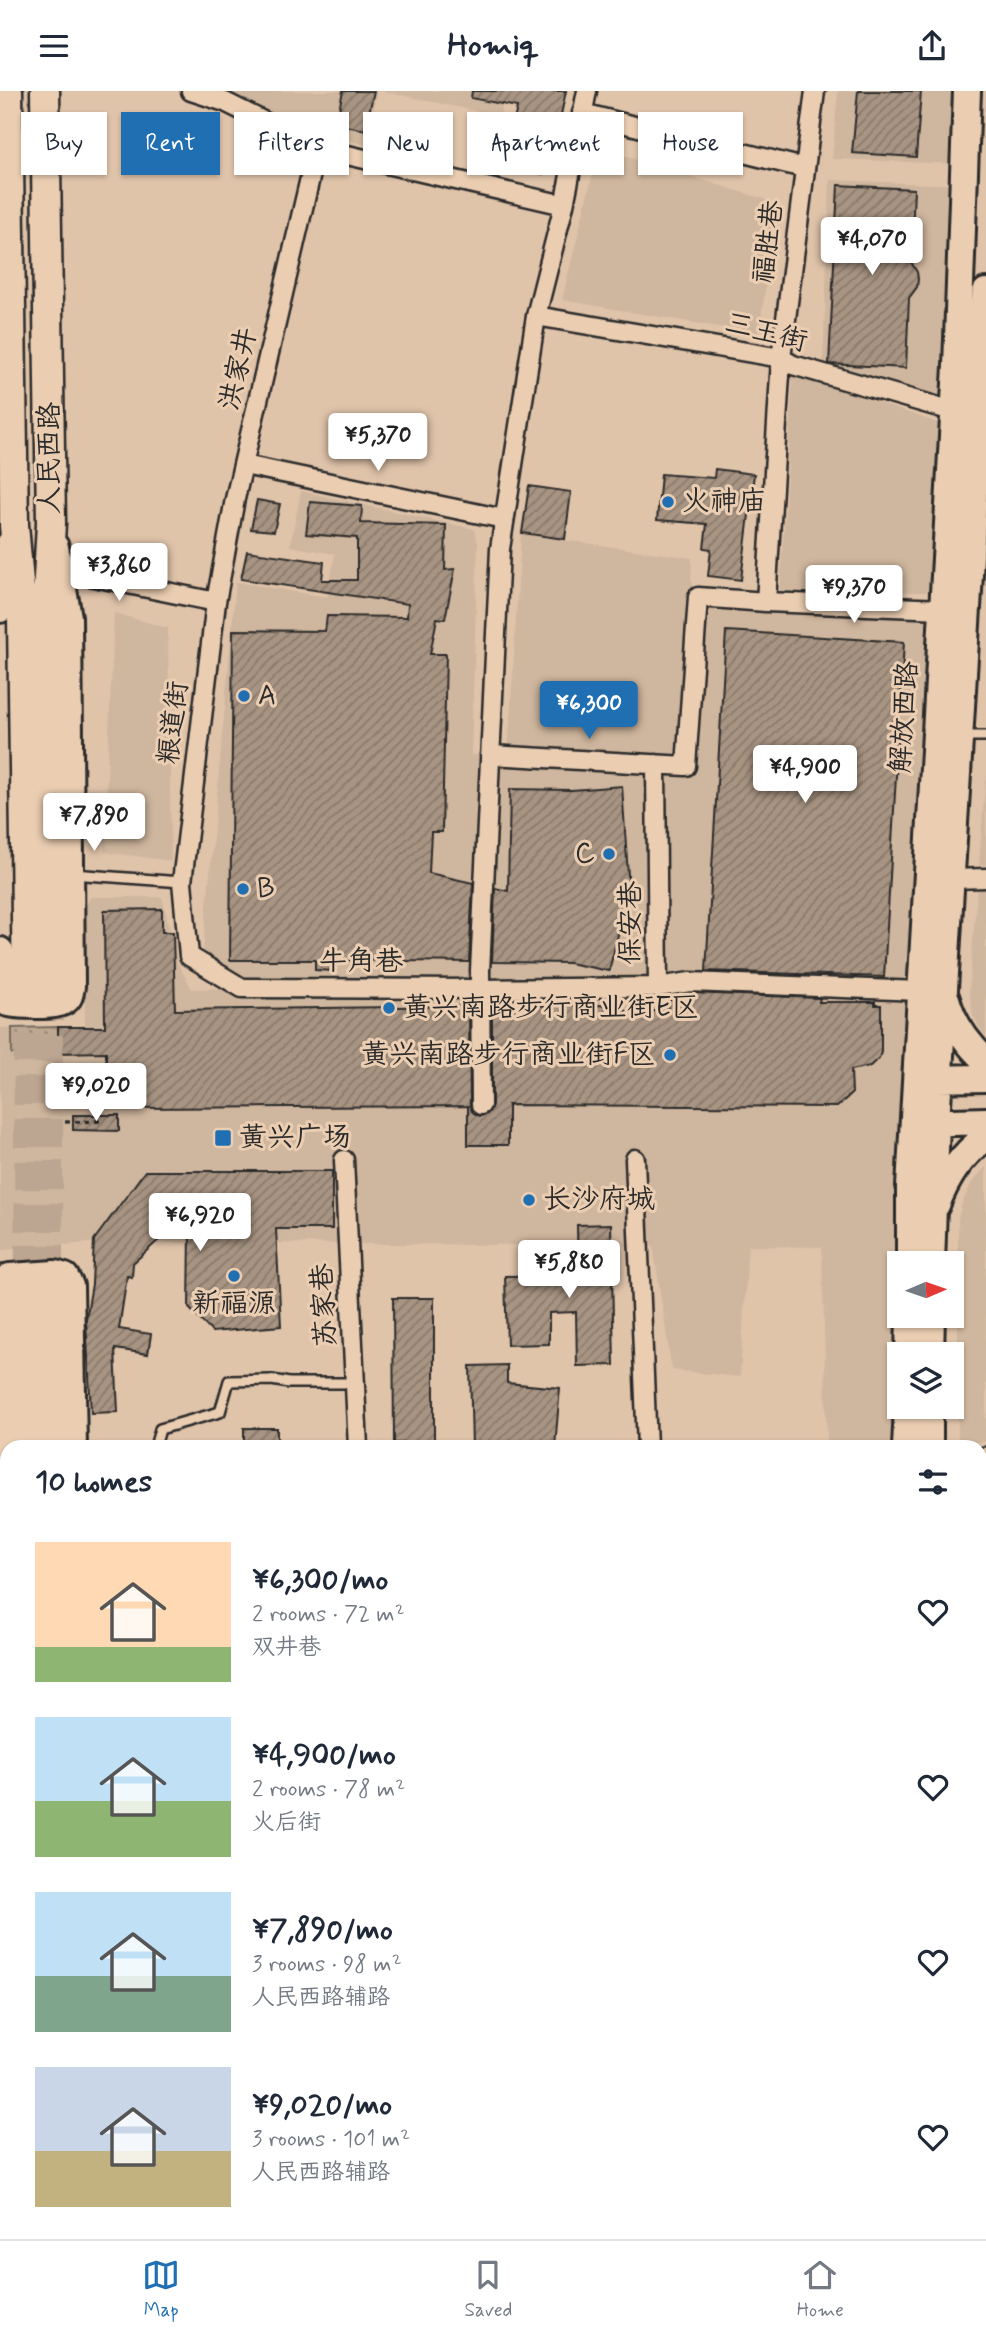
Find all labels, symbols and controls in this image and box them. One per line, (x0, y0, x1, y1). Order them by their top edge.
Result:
text: Homiq (447, 25, 539, 67)
icon: menu (35, 27, 73, 65)
icon: share (913, 27, 951, 65)
chip: Buy (21, 112, 107, 175)
chip: Rent (121, 112, 220, 175)
chip: Filters (234, 112, 349, 175)
chip: New (363, 112, 453, 175)
chip: Apartment (467, 112, 624, 175)
chip: House (638, 112, 743, 175)
street label: 福胜巷 (746, 197, 793, 286)
pin: ¥4,070 (815, 218, 929, 277)
text: ¥4,070 (837, 225, 907, 255)
street label: 三王街 (721, 305, 811, 361)
street label: 洪家井 (212, 324, 266, 414)
street label: 人民西路 (32, 402, 69, 514)
pin: ¥5,370 (321, 413, 435, 473)
text: ¥5,370 (344, 421, 412, 451)
place label: 火神庙 (682, 484, 766, 521)
marker: 火神庙 (660, 494, 676, 510)
pin: ¥3,860 (62, 543, 176, 603)
text: ¥3,860 (87, 551, 151, 581)
pin: ¥9,370 (797, 566, 911, 625)
text: ¥9,370 (822, 573, 886, 603)
street label: 解放西路 (883, 660, 927, 774)
place label: A (258, 678, 276, 715)
street label: 粮道街 (151, 679, 197, 767)
pin: ¥6,300 (532, 681, 646, 741)
marker: A (236, 688, 252, 704)
text: ¥6,300 (556, 689, 622, 719)
pin: ¥4,900 (748, 745, 862, 805)
text: ¥4,900 (769, 753, 841, 783)
pin: ¥7,890 (37, 793, 151, 853)
text: ¥7,890 (59, 801, 129, 831)
place label: C (575, 836, 595, 873)
marker: C (601, 846, 617, 862)
place label: B (257, 871, 275, 908)
street label: 保安巷 (613, 880, 650, 965)
marker: B (235, 881, 251, 897)
street label: 牛角巷 (319, 944, 404, 981)
place label: 黄兴南路步行商业街E区 (403, 990, 699, 1027)
marker: 黄兴南路步行商业街E区 (381, 1000, 397, 1016)
place label: 黄兴南路步行商业街F区 (361, 1037, 656, 1074)
marker: 黄兴南路步行商业街F区 (662, 1047, 678, 1063)
pin: ¥9,020 (39, 1063, 153, 1123)
text: ¥9,020 (61, 1071, 131, 1101)
place label: 黄兴广场 (239, 1120, 351, 1157)
marker: 黄兴广场 (213, 1128, 233, 1148)
place label: 长沙府城 (543, 1182, 655, 1219)
marker: 长沙府城 (521, 1192, 537, 1208)
pin: ¥6,920 (143, 1193, 257, 1253)
text: ¥6,920 (165, 1201, 235, 1231)
pin: ¥5,880 (512, 1241, 626, 1300)
text: ¥5,880 (534, 1248, 604, 1278)
north arrow (887, 1251, 964, 1328)
map controls (887, 1251, 964, 1419)
street label: 苏家巷 (304, 1261, 346, 1348)
marker: 新福源 (226, 1268, 242, 1284)
place label: 新福源 (192, 1286, 276, 1323)
button: layers (887, 1342, 964, 1419)
text: 10 homes (35, 1463, 152, 1502)
icon: filters (914, 1463, 952, 1501)
text: ¥6,300/mo (252, 1561, 388, 1600)
icon: home (91, 1570, 175, 1654)
icon: heart (914, 1593, 952, 1631)
text: 2 rooms · 72 m² (252, 1600, 405, 1630)
text: 双井巷 (252, 1633, 321, 1663)
text: ¥4,900/mo (252, 1736, 396, 1775)
icon: home (91, 1745, 175, 1829)
icon: heart (914, 1768, 952, 1806)
text: 2 rooms · 78 m² (252, 1775, 405, 1805)
text: 火后街 (252, 1808, 321, 1838)
text: ¥7,890/mo (252, 1911, 393, 1950)
icon: home (91, 1920, 175, 2004)
icon: heart (914, 1943, 952, 1981)
text: 3 rooms · 98 m² (252, 1950, 402, 1980)
text: 人民西路辅路 (252, 1983, 390, 2013)
text: ¥9,020/mo (252, 2086, 392, 2125)
icon: home (91, 2095, 175, 2179)
icon: heart (914, 2118, 952, 2156)
text: 3 rooms · 101 m² (252, 2125, 410, 2155)
text: 人民西路辅路 (252, 2158, 390, 2188)
tab: Map (142, 2256, 180, 2323)
tab: Saved (464, 2256, 512, 2323)
tab: Home (797, 2256, 844, 2323)

